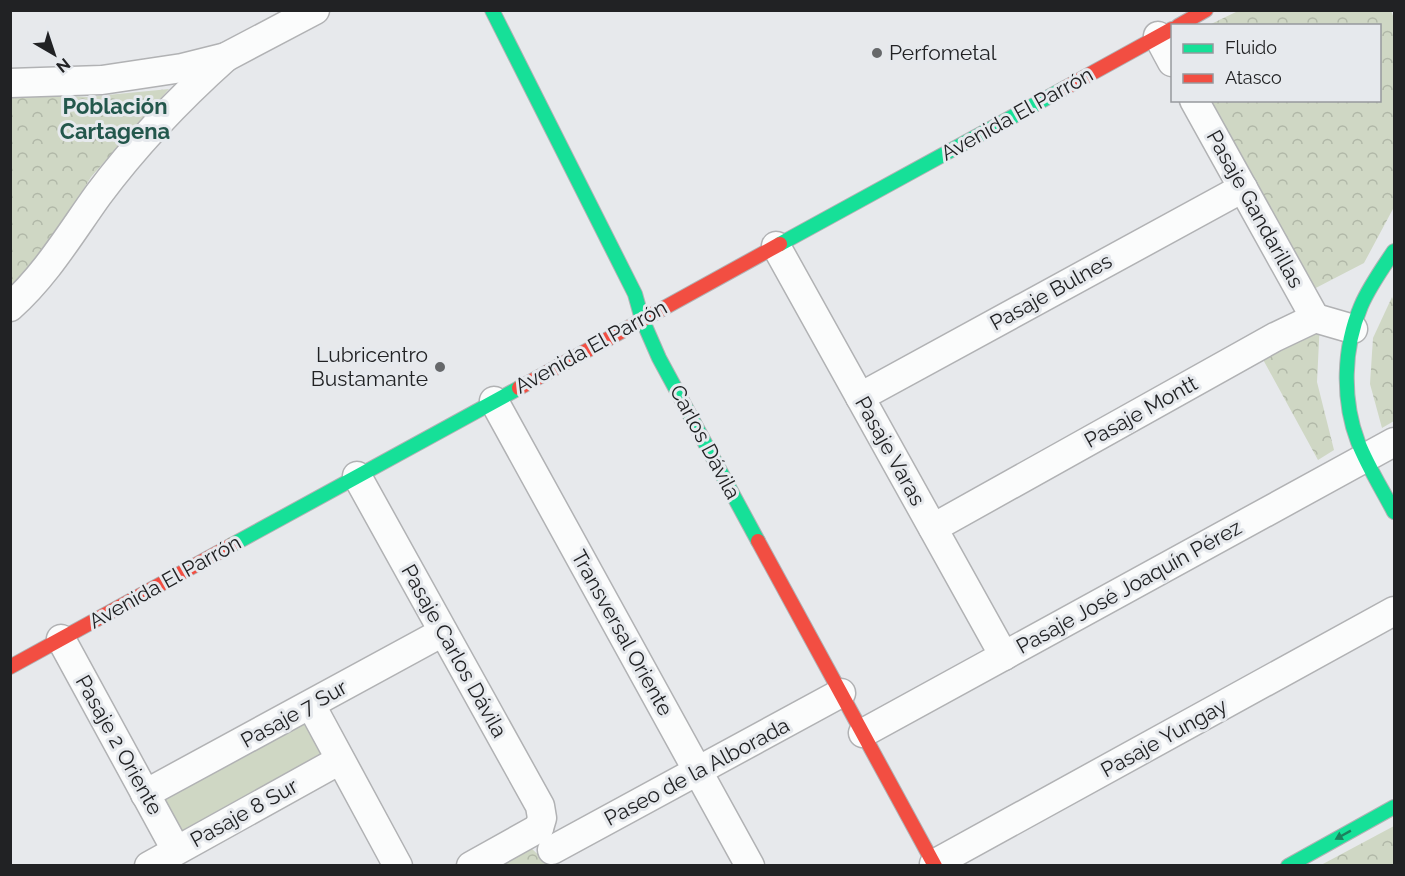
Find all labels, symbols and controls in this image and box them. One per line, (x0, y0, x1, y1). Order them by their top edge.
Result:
north arrow (24, 24, 84, 84)
legend (1171, 24, 1381, 102)
text: Fluido (1225, 37, 1277, 58)
place label: Perfometal (889, 40, 997, 65)
marker: Perfometal (870, 46, 884, 60)
text: N (52, 54, 74, 76)
street label: Avenida El Parrón (936, 61, 1097, 166)
text: Atasco (1225, 67, 1282, 88)
district label: Población Cartagena (60, 93, 170, 144)
street label: Pasaje Gandarillas (1202, 125, 1309, 292)
street label: Pasaje Bulnes (986, 248, 1116, 335)
street label: Avenida El Parrón (510, 294, 671, 399)
place label: Lubricentro Bustamante (311, 342, 428, 391)
marker: Lubricentro Bustamante (433, 360, 447, 374)
street label: Pasaje Montt (1080, 370, 1202, 453)
street label: Carlos Dávila (665, 380, 746, 503)
street label: Pasaje Varas (850, 392, 931, 510)
street label: Pasaje José Joaquín Pérez (1012, 514, 1246, 659)
street label: Avenida El Parrón (84, 529, 245, 634)
street label: Transversal Oriente (566, 545, 678, 720)
street label: Pasaje Carlos Dávila (396, 560, 512, 742)
street label: Pasaje 2 Oriente (71, 670, 168, 819)
street label: Pasaje 7 Sur (236, 674, 352, 753)
street label: Pasaje Yungay (1096, 693, 1231, 782)
street label: Paseo de la Alborada (600, 712, 794, 831)
street label: Pasaje 8 Sur (186, 773, 302, 852)
one-way arrow (1334, 830, 1351, 840)

